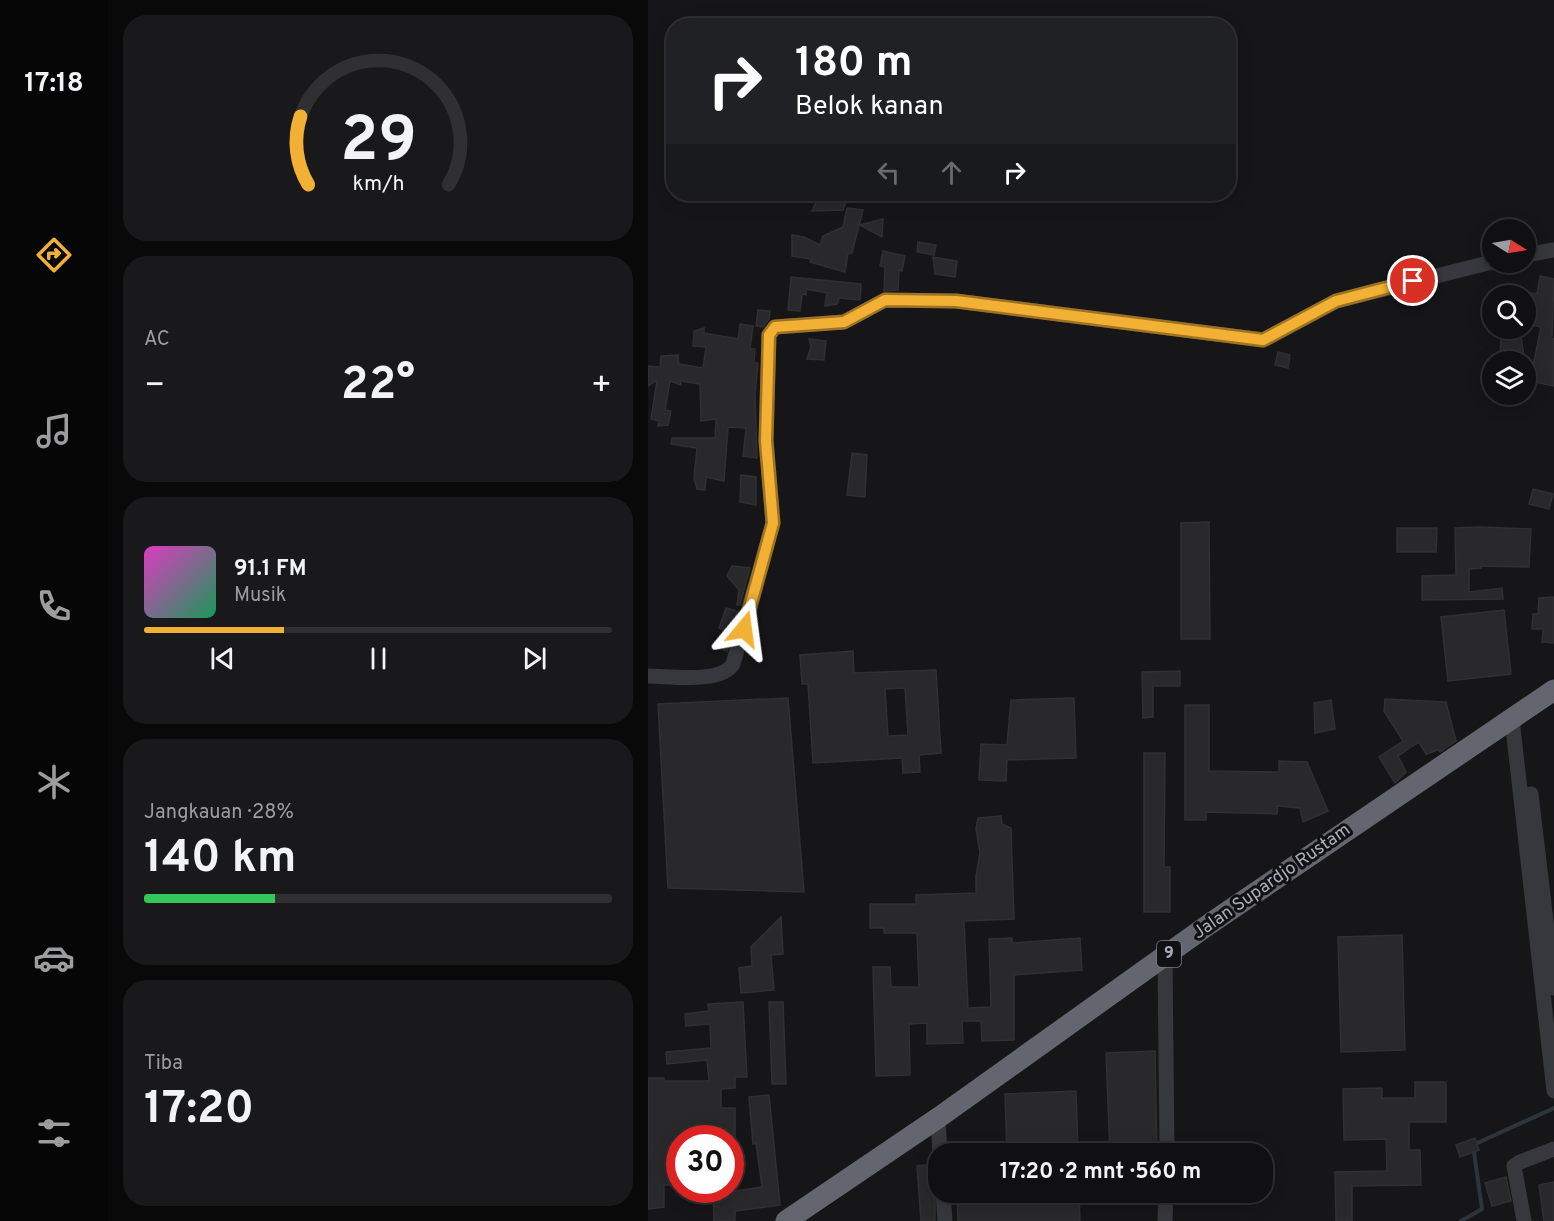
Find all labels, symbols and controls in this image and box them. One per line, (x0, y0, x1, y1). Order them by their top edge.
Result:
text: 180 m (795, 38, 912, 91)
icon: right (696, 42, 774, 120)
text: 17:18 (24, 67, 84, 101)
text: Belok kanan (795, 90, 944, 124)
text: 29 (340, 104, 416, 183)
icon: left (872, 156, 905, 189)
icon: ahead (935, 156, 968, 189)
icon: right (998, 156, 1031, 189)
text: km/h (352, 171, 404, 198)
north arrow (1482, 219, 1536, 273)
map controls (1482, 219, 1536, 405)
icon: directions (33, 234, 75, 276)
pin (1387, 255, 1438, 306)
icon: arrive (1396, 264, 1429, 297)
button: search (1482, 285, 1536, 339)
text: AC (144, 327, 170, 353)
button: layers (1482, 351, 1536, 405)
text: 22° (341, 358, 415, 415)
text: − (144, 366, 165, 408)
text: + (591, 366, 612, 408)
icon: music (33, 410, 75, 452)
text: 91.1 FM (234, 556, 307, 583)
text: Musik (234, 583, 286, 609)
icon: phone (33, 585, 75, 627)
position arrow (712, 597, 776, 661)
icon: previous (206, 642, 239, 675)
icon: pause (362, 642, 395, 675)
icon: next (518, 642, 551, 675)
icon: climate (33, 761, 75, 803)
text: Jangkauan · 28% (144, 800, 294, 826)
street label: Jalan Supardjo Rustam (1189, 819, 1355, 945)
text: 140 km (144, 831, 296, 888)
icon: car (33, 937, 75, 979)
road number: 9 (1157, 941, 1181, 967)
text: Tiba (144, 1051, 183, 1077)
text: 17:20 (144, 1082, 254, 1139)
icon: filters (33, 1112, 75, 1154)
speed limit sign: 30 (666, 1125, 744, 1203)
text: 17:20 · 2 mnt · 560 m (1000, 1159, 1201, 1186)

